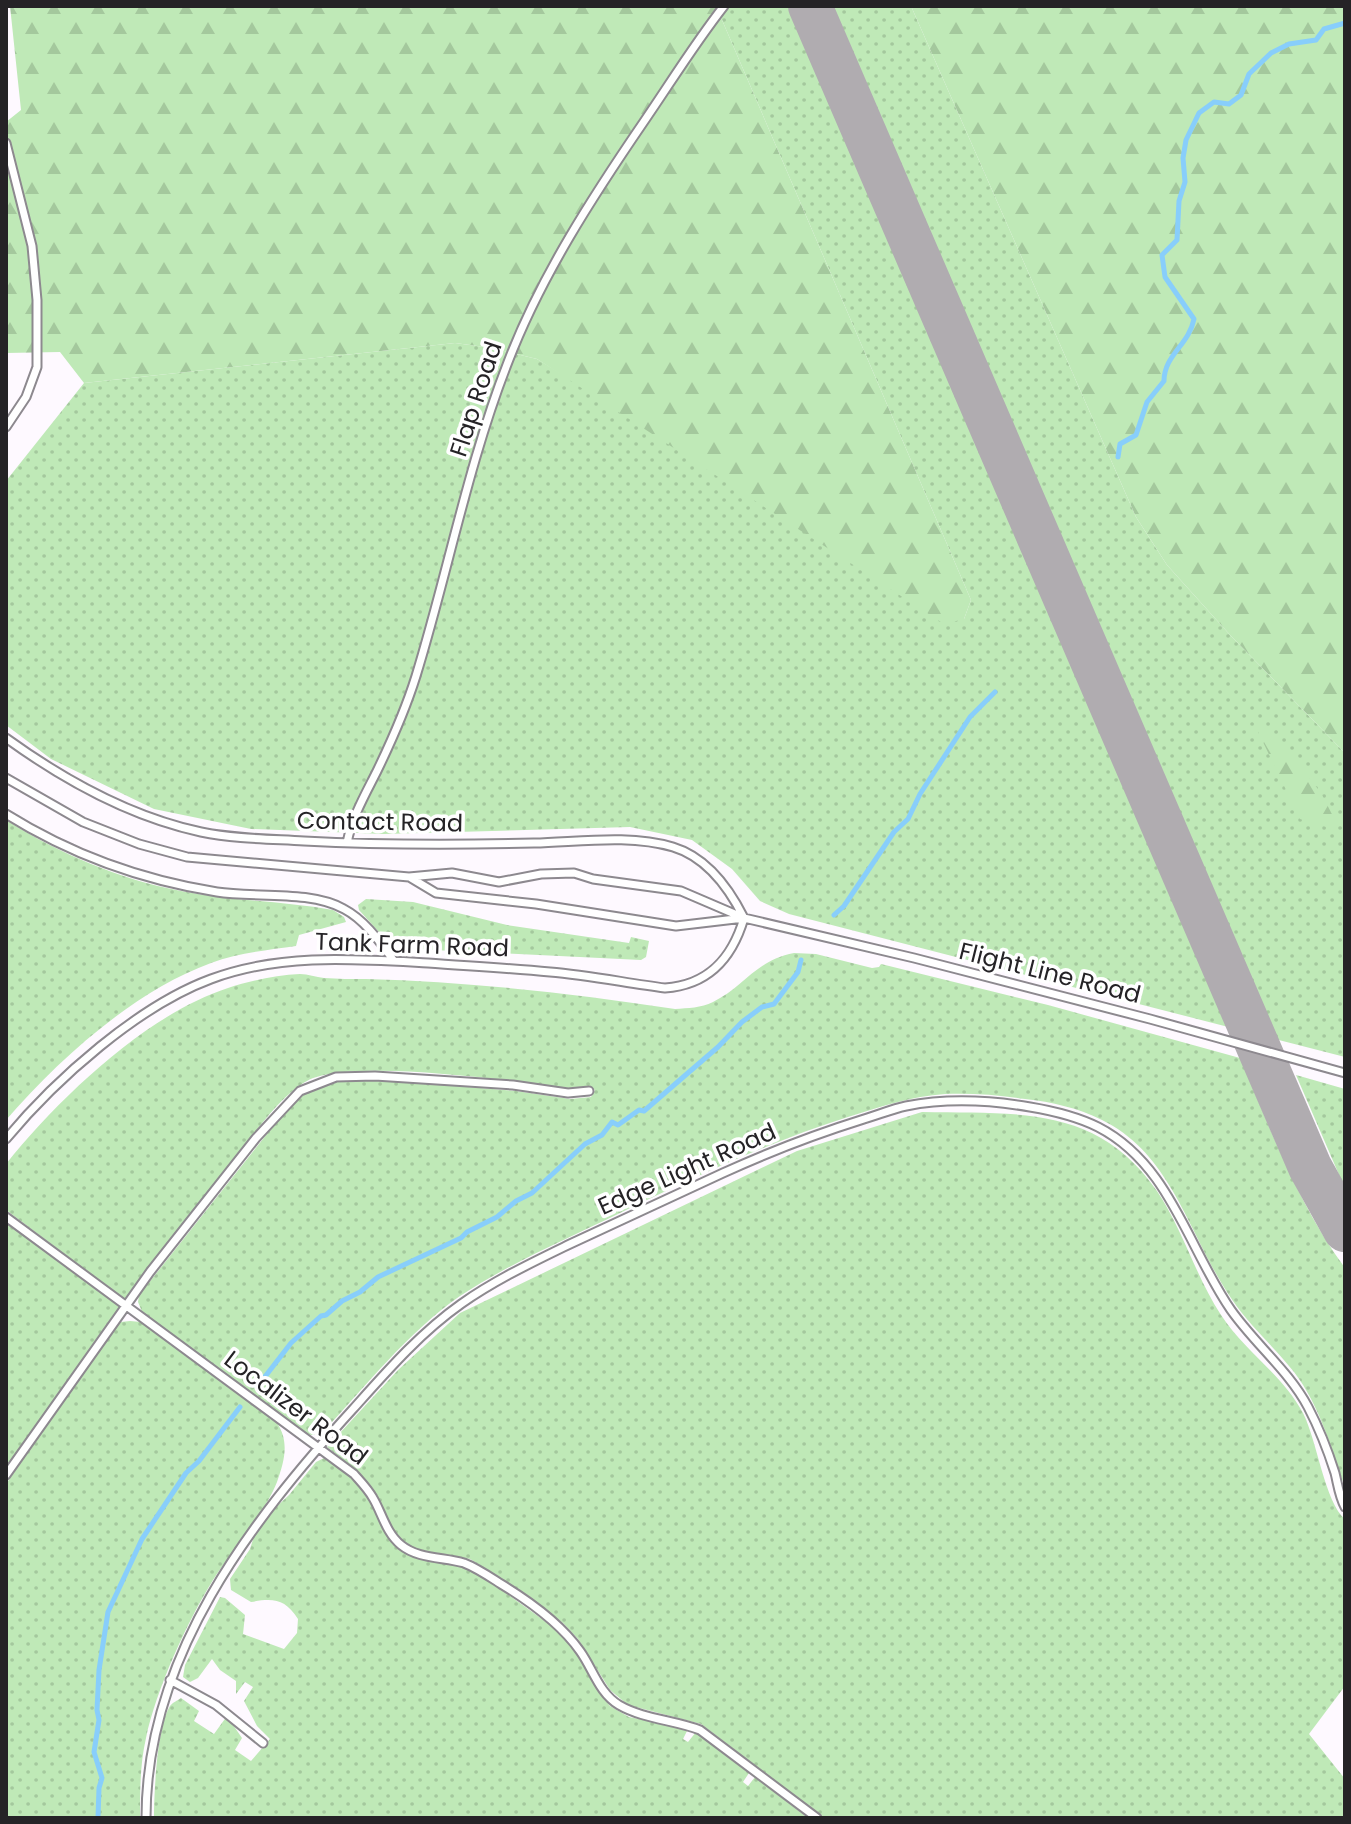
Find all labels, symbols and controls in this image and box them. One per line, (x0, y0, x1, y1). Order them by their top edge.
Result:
street label: Flap Road (441, 337, 510, 461)
street label: Contact Road (297, 804, 463, 839)
street label: Tank Farm Road (314, 925, 510, 964)
street label: Flight Line Road (956, 934, 1144, 1011)
street label: Edge Light Road (593, 1115, 781, 1223)
street label: Localizer Road (218, 1343, 375, 1473)

